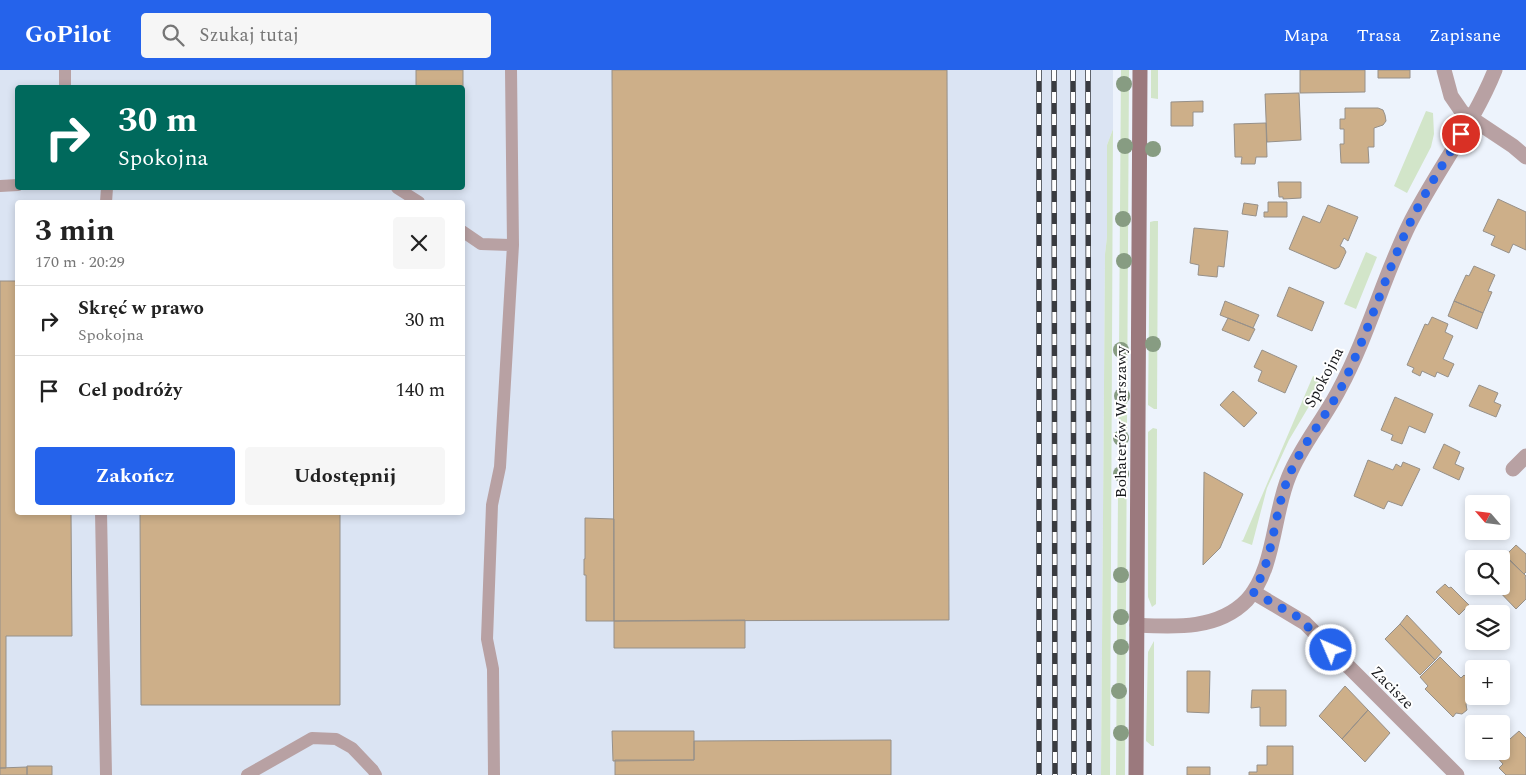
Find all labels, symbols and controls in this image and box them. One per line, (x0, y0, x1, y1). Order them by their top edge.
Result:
search box (141, 13, 491, 58)
text: GoPilot (25, 17, 111, 53)
icon: search (159, 21, 187, 49)
text: Szukaj tutaj (199, 21, 299, 50)
text: Mapa (1283, 22, 1329, 49)
text: Trasa (1357, 22, 1401, 49)
text: Zapisane (1429, 22, 1501, 49)
text: 30 m (118, 94, 198, 147)
icon: right (35, 105, 100, 170)
pin (1440, 113, 1482, 155)
icon: arrive (1447, 120, 1475, 148)
text: Spokojna (118, 142, 208, 175)
text: 3 min (35, 208, 115, 254)
button: close (393, 217, 445, 269)
text: 170 m · 20:29 (35, 250, 125, 274)
text: Skręć w prawo (78, 294, 204, 323)
text: 30 m (405, 306, 445, 335)
icon: right (35, 307, 63, 335)
text: Spokojna (78, 323, 144, 347)
street label: Spokojna (1298, 343, 1350, 412)
street label: Bohaterów Warszawy (1109, 344, 1133, 498)
text: Cel podróży (78, 376, 182, 405)
text: 140 m (395, 376, 445, 405)
icon: arrive (35, 377, 63, 405)
button: Zakończ (35, 447, 235, 505)
button: Udostępnij (245, 447, 445, 505)
north arrow (1465, 495, 1510, 540)
map controls (1465, 495, 1510, 760)
button: search (1465, 550, 1510, 595)
button: layers (1465, 605, 1510, 650)
position arrow (1304, 623, 1356, 675)
button: + (1465, 660, 1510, 705)
street label: Zacisze (1365, 661, 1419, 715)
button: − (1465, 715, 1510, 760)

